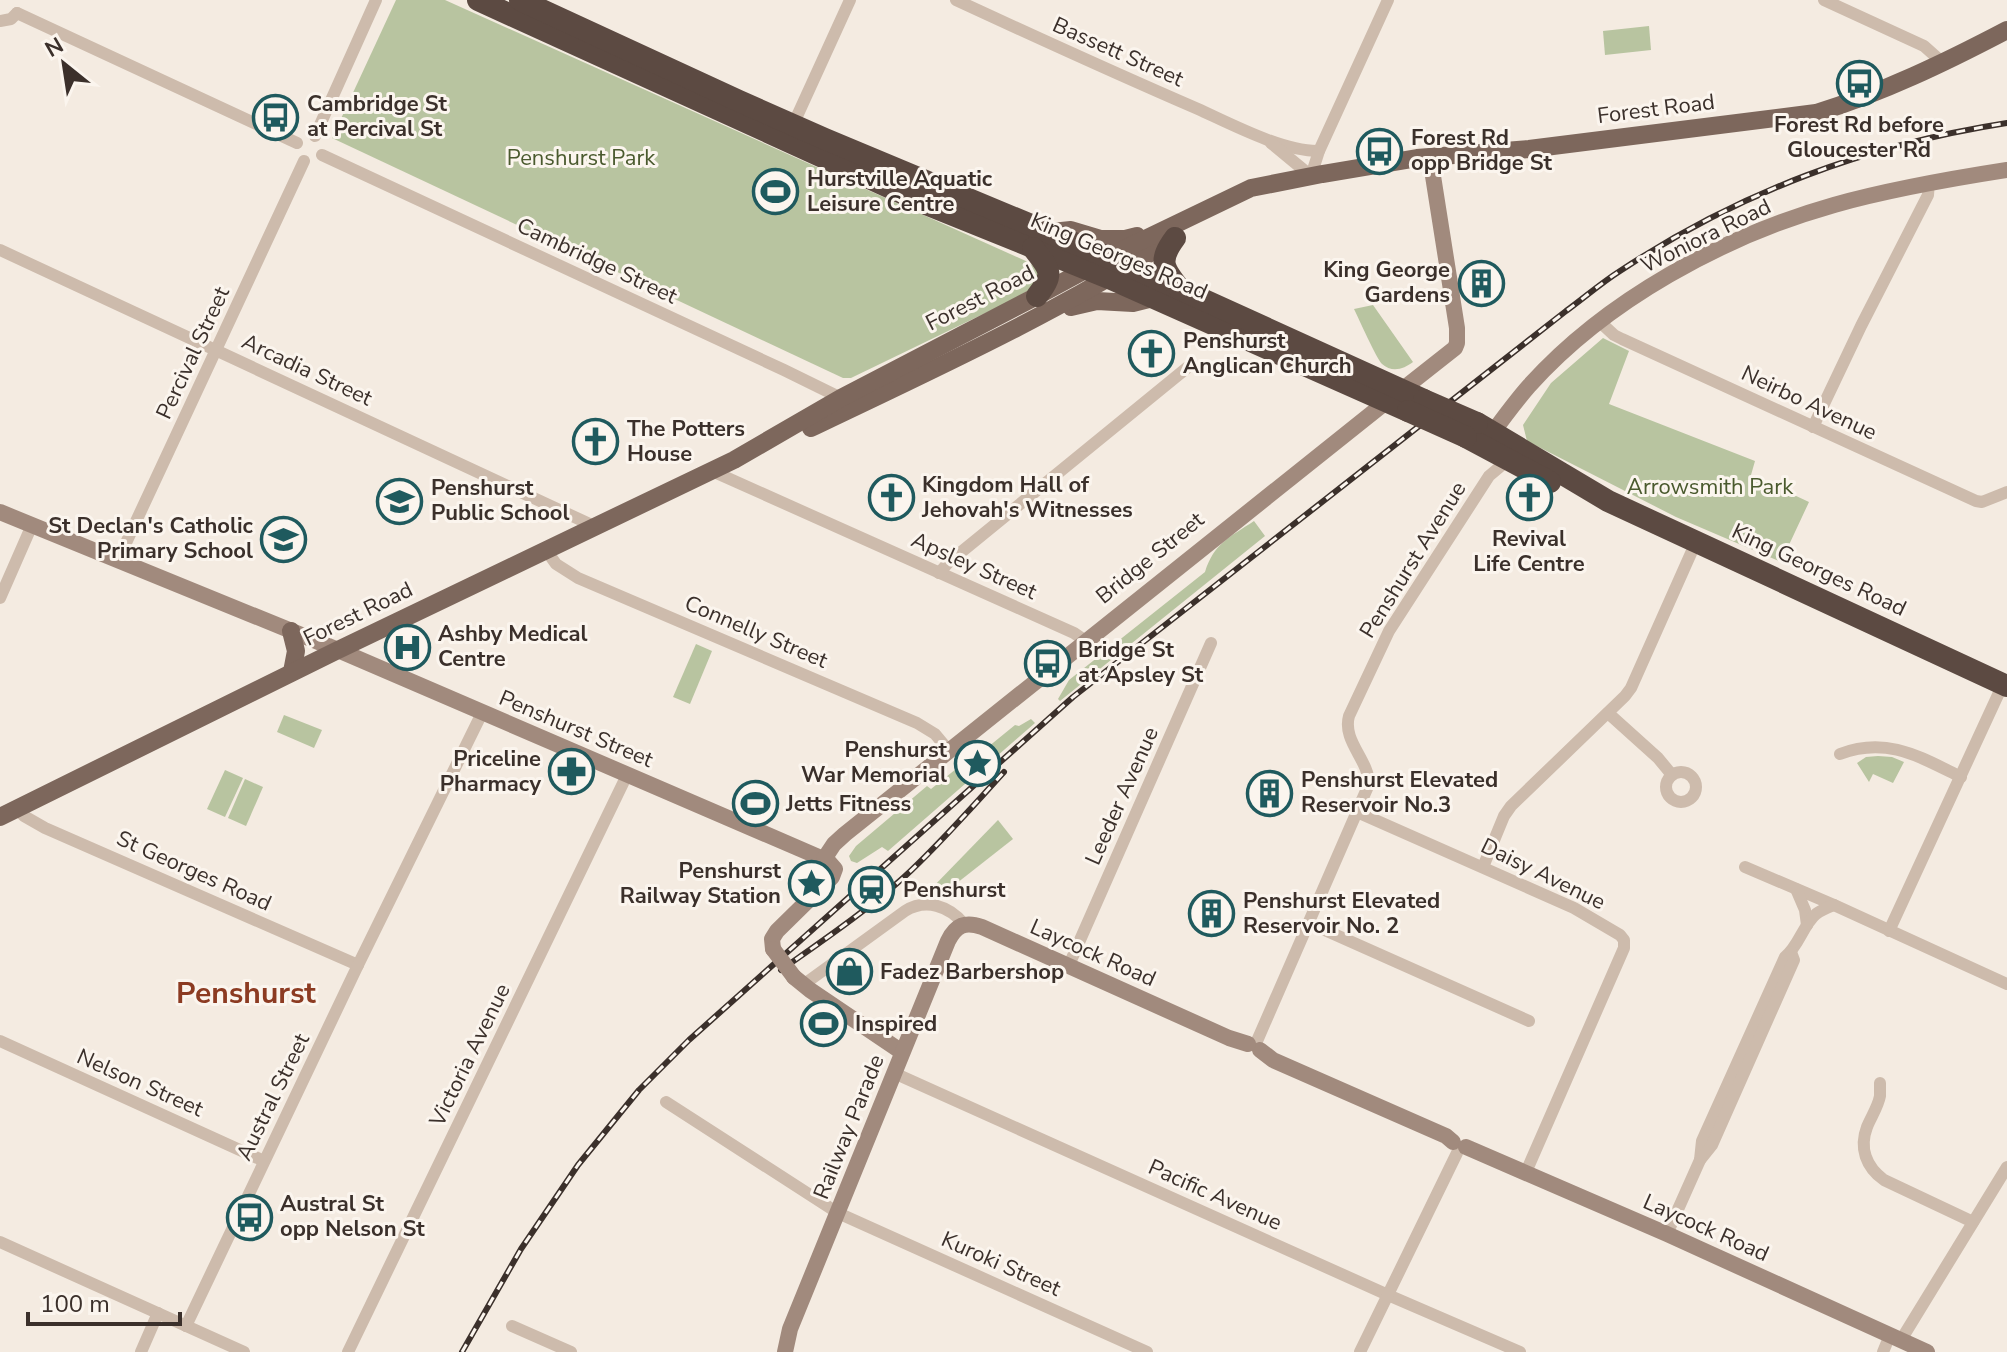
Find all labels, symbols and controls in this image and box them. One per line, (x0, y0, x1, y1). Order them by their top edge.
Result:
street label: Bassett Street (1048, 10, 1188, 94)
north arrow (24, 24, 104, 104)
text: N (40, 30, 69, 65)
bus stop icon: Forest Rd before Gloucester Rd (1835, 60, 1883, 108)
street label: Forest Road (1595, 87, 1717, 131)
place label: Cambridge St at Percival St (307, 89, 447, 144)
bus stop icon: Cambridge St at Percival St (252, 93, 300, 141)
place label: Forest Rd before Gloucester Rd (1774, 110, 1944, 165)
place label: Forest Rd opp Bridge St (1411, 123, 1553, 178)
bus stop icon: Forest Rd opp Bridge St (1356, 127, 1404, 175)
park label: Penshurst Park (507, 143, 656, 173)
place label: Hurstville Aquatic Leisure Centre (807, 164, 993, 219)
sports icon: Hurstville Aquatic Leisure Centre (752, 168, 800, 216)
street label: Woniora Road (1636, 192, 1776, 280)
street label: King Georges Road (1026, 205, 1212, 307)
street label: Cambridge Street (512, 211, 682, 311)
place label: King George Gardens (1323, 255, 1450, 310)
street label: Forest Road (920, 258, 1040, 338)
building icon: King George Gardens (1457, 259, 1505, 307)
street label: Percival Street (149, 282, 237, 424)
place label: Penshurst Anglican Church (1183, 326, 1352, 381)
street label: Arcadia Street (237, 327, 377, 413)
church icon: Penshurst Anglican Church (1128, 330, 1176, 378)
street label: Neirbo Avenue (1736, 358, 1882, 448)
place label: The Potters House (627, 414, 745, 469)
church icon: The Potters House (572, 418, 620, 466)
place label: Kingdom Hall of Jehovah's Witnesses (921, 470, 1133, 525)
park label: Arrowsmith Park (1627, 472, 1794, 502)
place label: Penshurst Public School (431, 473, 570, 528)
church icon: Kingdom Hall of Jehovah's Witnesses (867, 474, 915, 522)
church icon: Revival Life Centre (1505, 474, 1553, 522)
street label: Penshurst Avenue (1353, 476, 1473, 644)
school or university icon: Penshurst Public School (376, 477, 424, 525)
street label: Bridge Street (1090, 505, 1211, 611)
place label: St Declan's Catholic Primary School (48, 511, 254, 566)
school or university icon: St Declan's Catholic Primary School (260, 515, 308, 563)
street label: King Georges Road (1727, 516, 1911, 624)
place label: Revival Life Centre (1473, 524, 1585, 579)
street label: Apsley Street (907, 525, 1042, 607)
street label: Forest Road (298, 575, 418, 653)
street label: Connelly Street (680, 588, 832, 676)
place label: Ashby Medical Centre (438, 619, 588, 674)
hospital icon: Ashby Medical Centre (383, 623, 431, 671)
place label: Bridge St at Apsley St (1078, 635, 1204, 690)
bus stop icon: Bridge St at Apsley St (1023, 639, 1071, 687)
street label: Penshurst Street (494, 683, 658, 775)
street label: Leeder Avenue (1078, 722, 1166, 870)
place label: Penshurst War Memorial (801, 735, 948, 790)
place icon: Penshurst War Memorial (954, 739, 1002, 787)
place label: Priceline Pharmacy (440, 744, 541, 799)
pharmacy icon: Priceline Pharmacy (548, 748, 596, 796)
place label: Penshurst Elevated Reservoir No.3 (1301, 765, 1498, 820)
building icon: Penshurst Elevated Reservoir No.3 (1246, 769, 1294, 817)
sports icon: Jetts Fitness (731, 780, 779, 828)
place label: Jetts Fitness (785, 789, 911, 819)
street label: St Georges Road (112, 823, 276, 919)
street label: Daisy Avenue (1476, 831, 1610, 917)
place label: Penshurst Railway Station (620, 856, 782, 911)
place icon: Penshurst Railway Station (788, 860, 836, 908)
station icon: Penshurst (848, 866, 896, 914)
place label: Penshurst (903, 875, 1006, 905)
place label: Penshurst Elevated Reservoir No. 2 (1243, 886, 1440, 941)
building icon: Penshurst Elevated Reservoir No. 2 (1188, 890, 1236, 938)
street label: Laycock Road (1025, 912, 1161, 994)
shop icon: Fadez Barbershop (825, 948, 873, 996)
place label: Fadez Barbershop (880, 957, 1064, 987)
district label: Penshurst (176, 973, 316, 1014)
street label: Victoria Avenue (422, 979, 518, 1132)
sports icon: Inspired (800, 1000, 848, 1048)
place label: Inspired (855, 1009, 937, 1039)
street label: Austral Street (229, 1028, 317, 1166)
street label: Nelson Street (72, 1042, 208, 1124)
street label: Railway Parade (806, 1050, 892, 1204)
street label: Pacific Avenue (1143, 1152, 1287, 1238)
street label: Laycock Road (1638, 1187, 1774, 1269)
place label: Austral St opp Nelson St (280, 1189, 425, 1244)
bus stop icon: Austral St opp Nelson St (225, 1193, 273, 1241)
street label: Kuroki Street (937, 1224, 1066, 1304)
scale bar (28, 1276, 180, 1326)
text: 100 m (40, 1288, 110, 1320)

